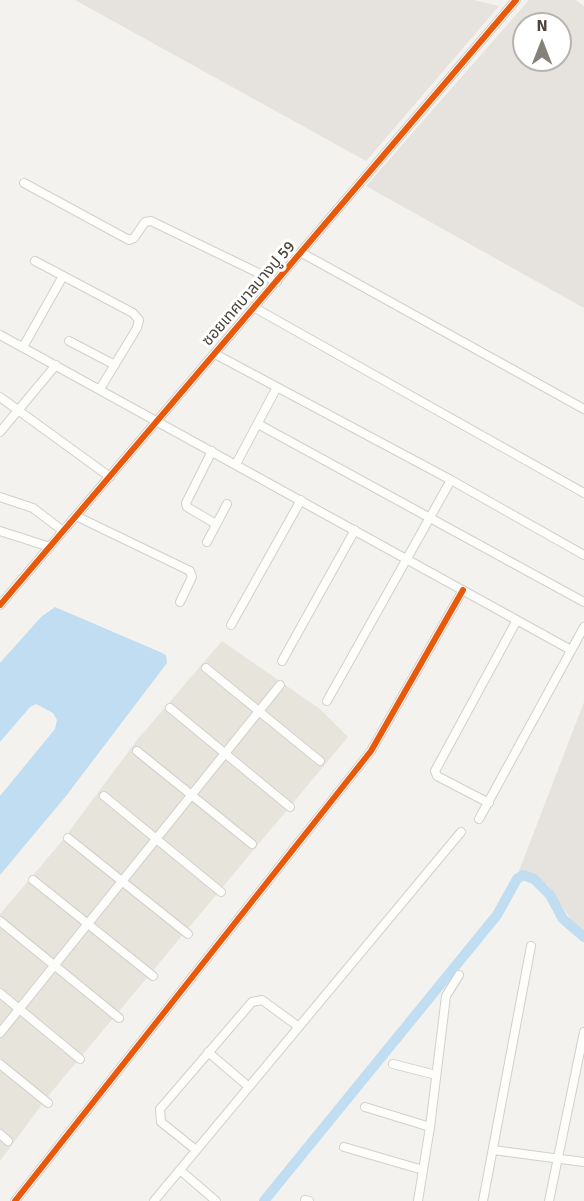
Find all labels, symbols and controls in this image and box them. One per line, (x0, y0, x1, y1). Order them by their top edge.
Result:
north arrow (512, 12, 572, 72)
text: N (536, 16, 548, 36)
street label: ซอยเทศบาลบางปู 59 (198, 238, 300, 350)

